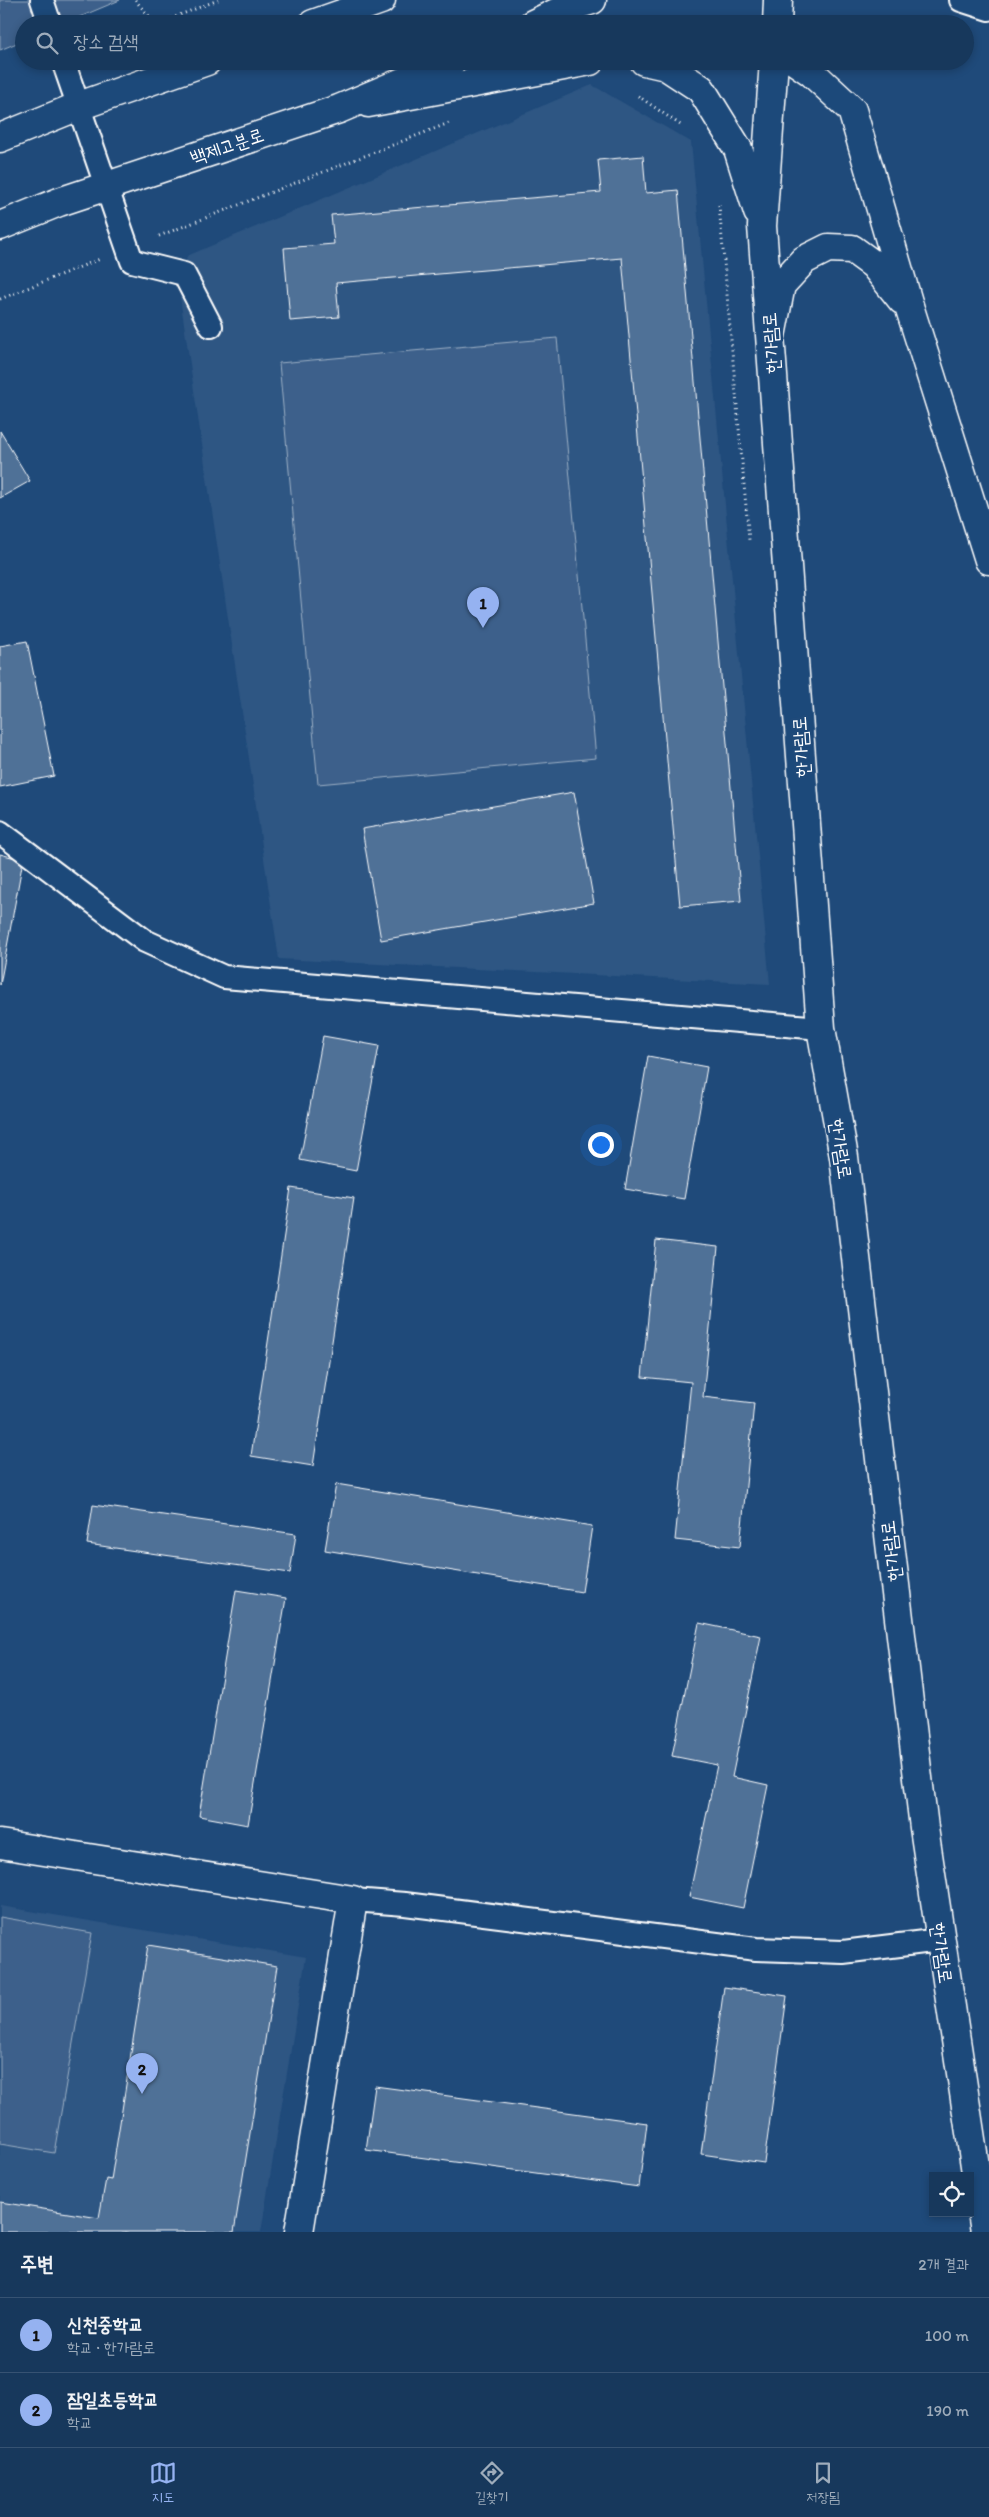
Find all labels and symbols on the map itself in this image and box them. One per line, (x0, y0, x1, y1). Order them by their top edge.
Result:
street label: 백제고분로 (187, 123, 267, 169)
street label: 한가람로 (757, 312, 785, 374)
pin: 1 (467, 587, 499, 628)
street label: 한가람로 (787, 716, 815, 778)
street label: 한가람로 (825, 1117, 857, 1181)
your location (588, 1132, 614, 1158)
street label: 한가람로 (876, 1519, 906, 1583)
street label: 한가람로 (926, 1921, 958, 1985)
pin: 2 (126, 2053, 158, 2094)

